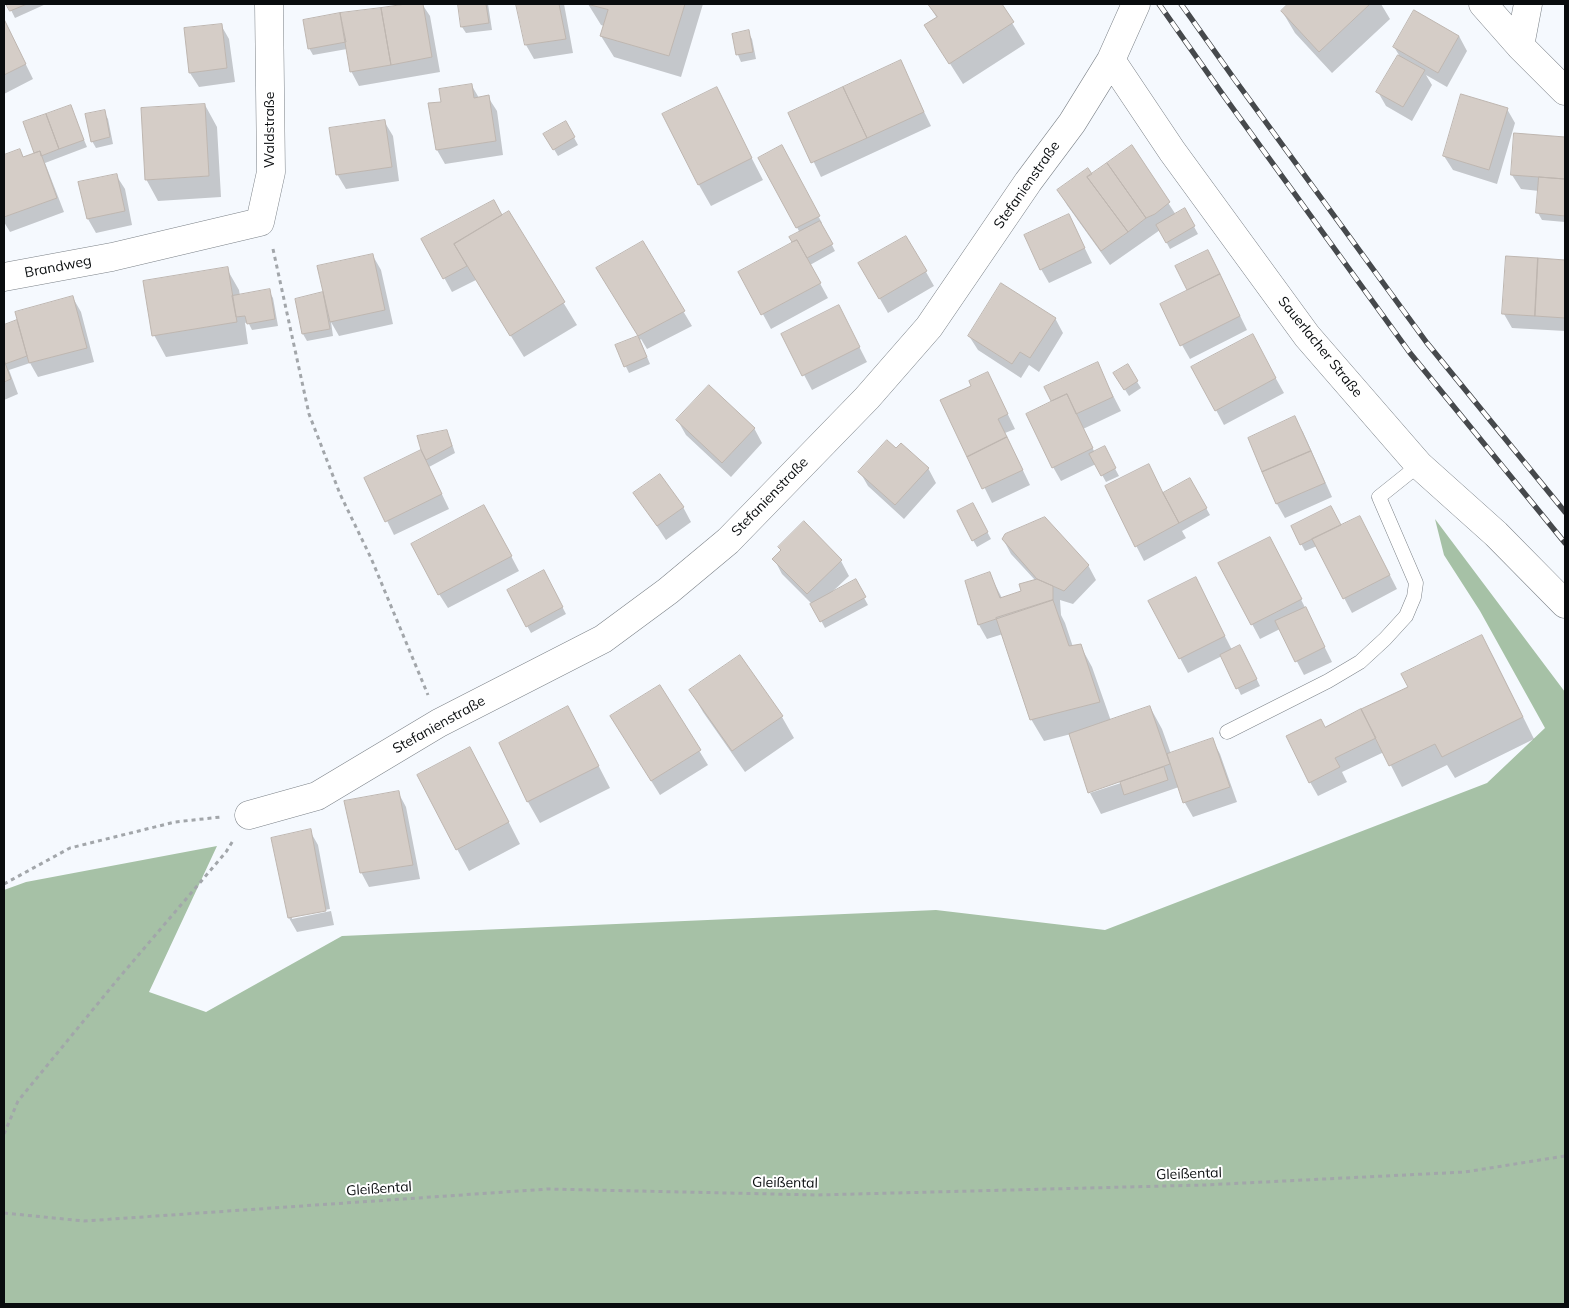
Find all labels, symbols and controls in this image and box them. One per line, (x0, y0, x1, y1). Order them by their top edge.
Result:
street label: Waldstraße (262, 92, 278, 168)
street label: Stefanienstraße (991, 138, 1063, 232)
street label: Brandweg (23, 252, 93, 282)
street label: Sauerlacher Straße (1274, 293, 1366, 401)
street label: Stefanienstraße (728, 454, 812, 540)
street label: Stefanienstraße (390, 693, 488, 757)
street label: Gleißental (1156, 1164, 1222, 1184)
street label: Gleißental (752, 1174, 818, 1192)
street label: Gleißental (346, 1178, 412, 1200)

